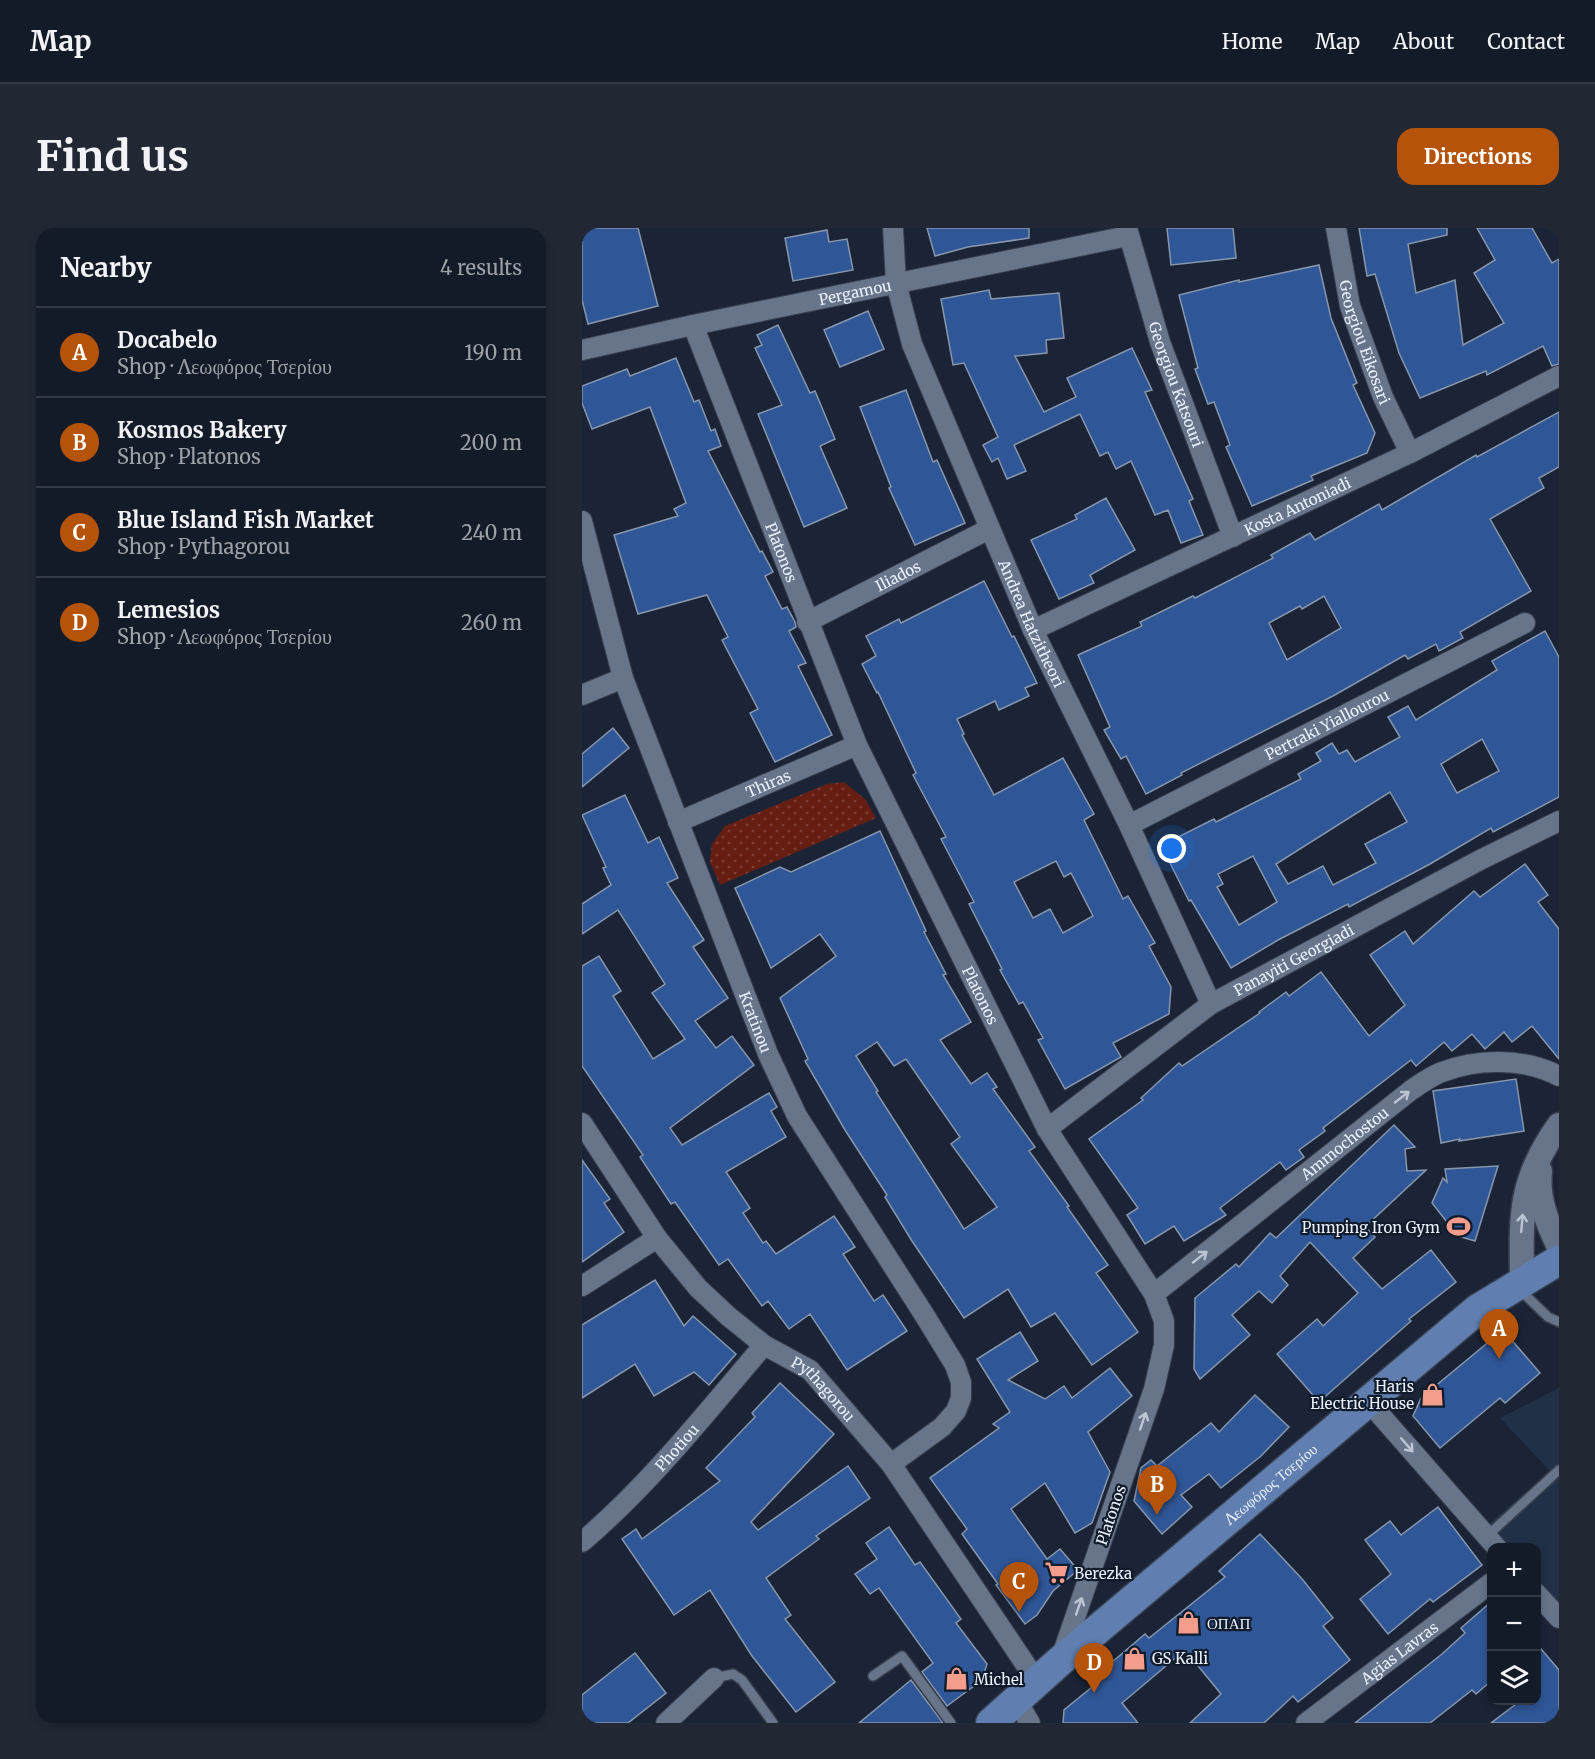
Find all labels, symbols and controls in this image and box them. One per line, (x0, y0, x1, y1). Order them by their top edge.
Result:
text: Map (30, 23, 92, 59)
text: Home (1222, 28, 1282, 55)
text: Map (1315, 28, 1360, 55)
text: About (1393, 28, 1454, 55)
text: Contact (1487, 28, 1565, 55)
button: Directions (1397, 128, 1559, 185)
text: Find us (36, 130, 189, 182)
text: Nearby (60, 251, 152, 284)
text: 4 results (440, 255, 522, 280)
street label: Pergamou (817, 275, 893, 309)
street label: Georgiou Eikosari (1336, 279, 1395, 407)
street label: Georgiou Katsouri (1145, 320, 1208, 450)
text: Docabelo (117, 326, 217, 354)
text: A (72, 340, 87, 365)
text: 190 m (464, 340, 522, 365)
text: Shop · Λεωφόρος Τσερίου (117, 354, 332, 379)
text: Kosmos Bakery (117, 416, 287, 444)
text: B (73, 430, 86, 455)
text: 200 m (460, 430, 522, 455)
text: Shop · Platonos (117, 444, 261, 469)
street label: Kosta Antoniadi (1241, 473, 1354, 539)
text: Blue Island Fish Market (117, 506, 374, 534)
text: C (73, 520, 86, 545)
text: 240 m (461, 520, 522, 545)
street label: Platonos (762, 520, 802, 585)
text: Shop · Pythagorou (117, 534, 290, 559)
street label: Iliados (872, 556, 924, 595)
street label: Andrea Hatzitheori (994, 556, 1069, 690)
text: Lemesios (117, 596, 220, 624)
text: D (72, 610, 87, 635)
text: 260 m (461, 610, 522, 635)
text: Shop · Λεωφόρος Τσερίου (117, 624, 332, 649)
street label: Pertraki Yiallourou (1261, 685, 1392, 764)
street label: Thiras (743, 765, 794, 801)
your location (1157, 834, 1186, 863)
street label: Panayiti Georgiadi (1230, 920, 1357, 1000)
street label: Platonos (958, 963, 1003, 1027)
street label: Kratinou (735, 989, 776, 1055)
one-way arrow (1394, 1090, 1410, 1103)
street label: Ammochostou (1296, 1102, 1392, 1184)
sports icon: Pumping Iron Gym (1445, 1214, 1471, 1240)
one-way arrow (1517, 1214, 1528, 1234)
place label: Pumping Iron Gym (1302, 1218, 1440, 1237)
one-way arrow (1192, 1251, 1208, 1264)
pin: A (1480, 1310, 1518, 1359)
street label: Pythagorou (788, 1352, 859, 1425)
place label: Haris Electric House (1310, 1377, 1414, 1413)
shop icon: Haris Electric House (1419, 1382, 1445, 1408)
one-way arrow (1138, 1412, 1149, 1431)
street label: Photiou (651, 1420, 703, 1475)
one-way arrow (1400, 1437, 1414, 1452)
street label: Λεωφόρος Τσερίου (1219, 1439, 1321, 1529)
pin: B (1138, 1466, 1176, 1515)
street label: Platonos (1092, 1482, 1130, 1548)
map controls (1487, 1543, 1541, 1705)
button: + (1487, 1543, 1541, 1597)
supermarket icon: Berezka (1043, 1560, 1069, 1586)
pin: C (1000, 1562, 1038, 1612)
place label: Berezka (1074, 1564, 1132, 1583)
one-way arrow (1075, 1597, 1086, 1616)
button: − (1487, 1597, 1541, 1651)
shop icon: ΟΠΑΠ (1176, 1610, 1202, 1636)
place label: ΟΠΑΠ (1207, 1614, 1250, 1633)
street label: Agias Lavras (1356, 1617, 1442, 1688)
pin: D (1074, 1644, 1114, 1693)
shop icon: GS Kalli (1121, 1645, 1147, 1671)
place label: GS Kalli (1152, 1649, 1208, 1668)
button: layers (1487, 1651, 1541, 1705)
shop icon: Michel (943, 1666, 969, 1692)
place label: Michel (974, 1670, 1024, 1689)

